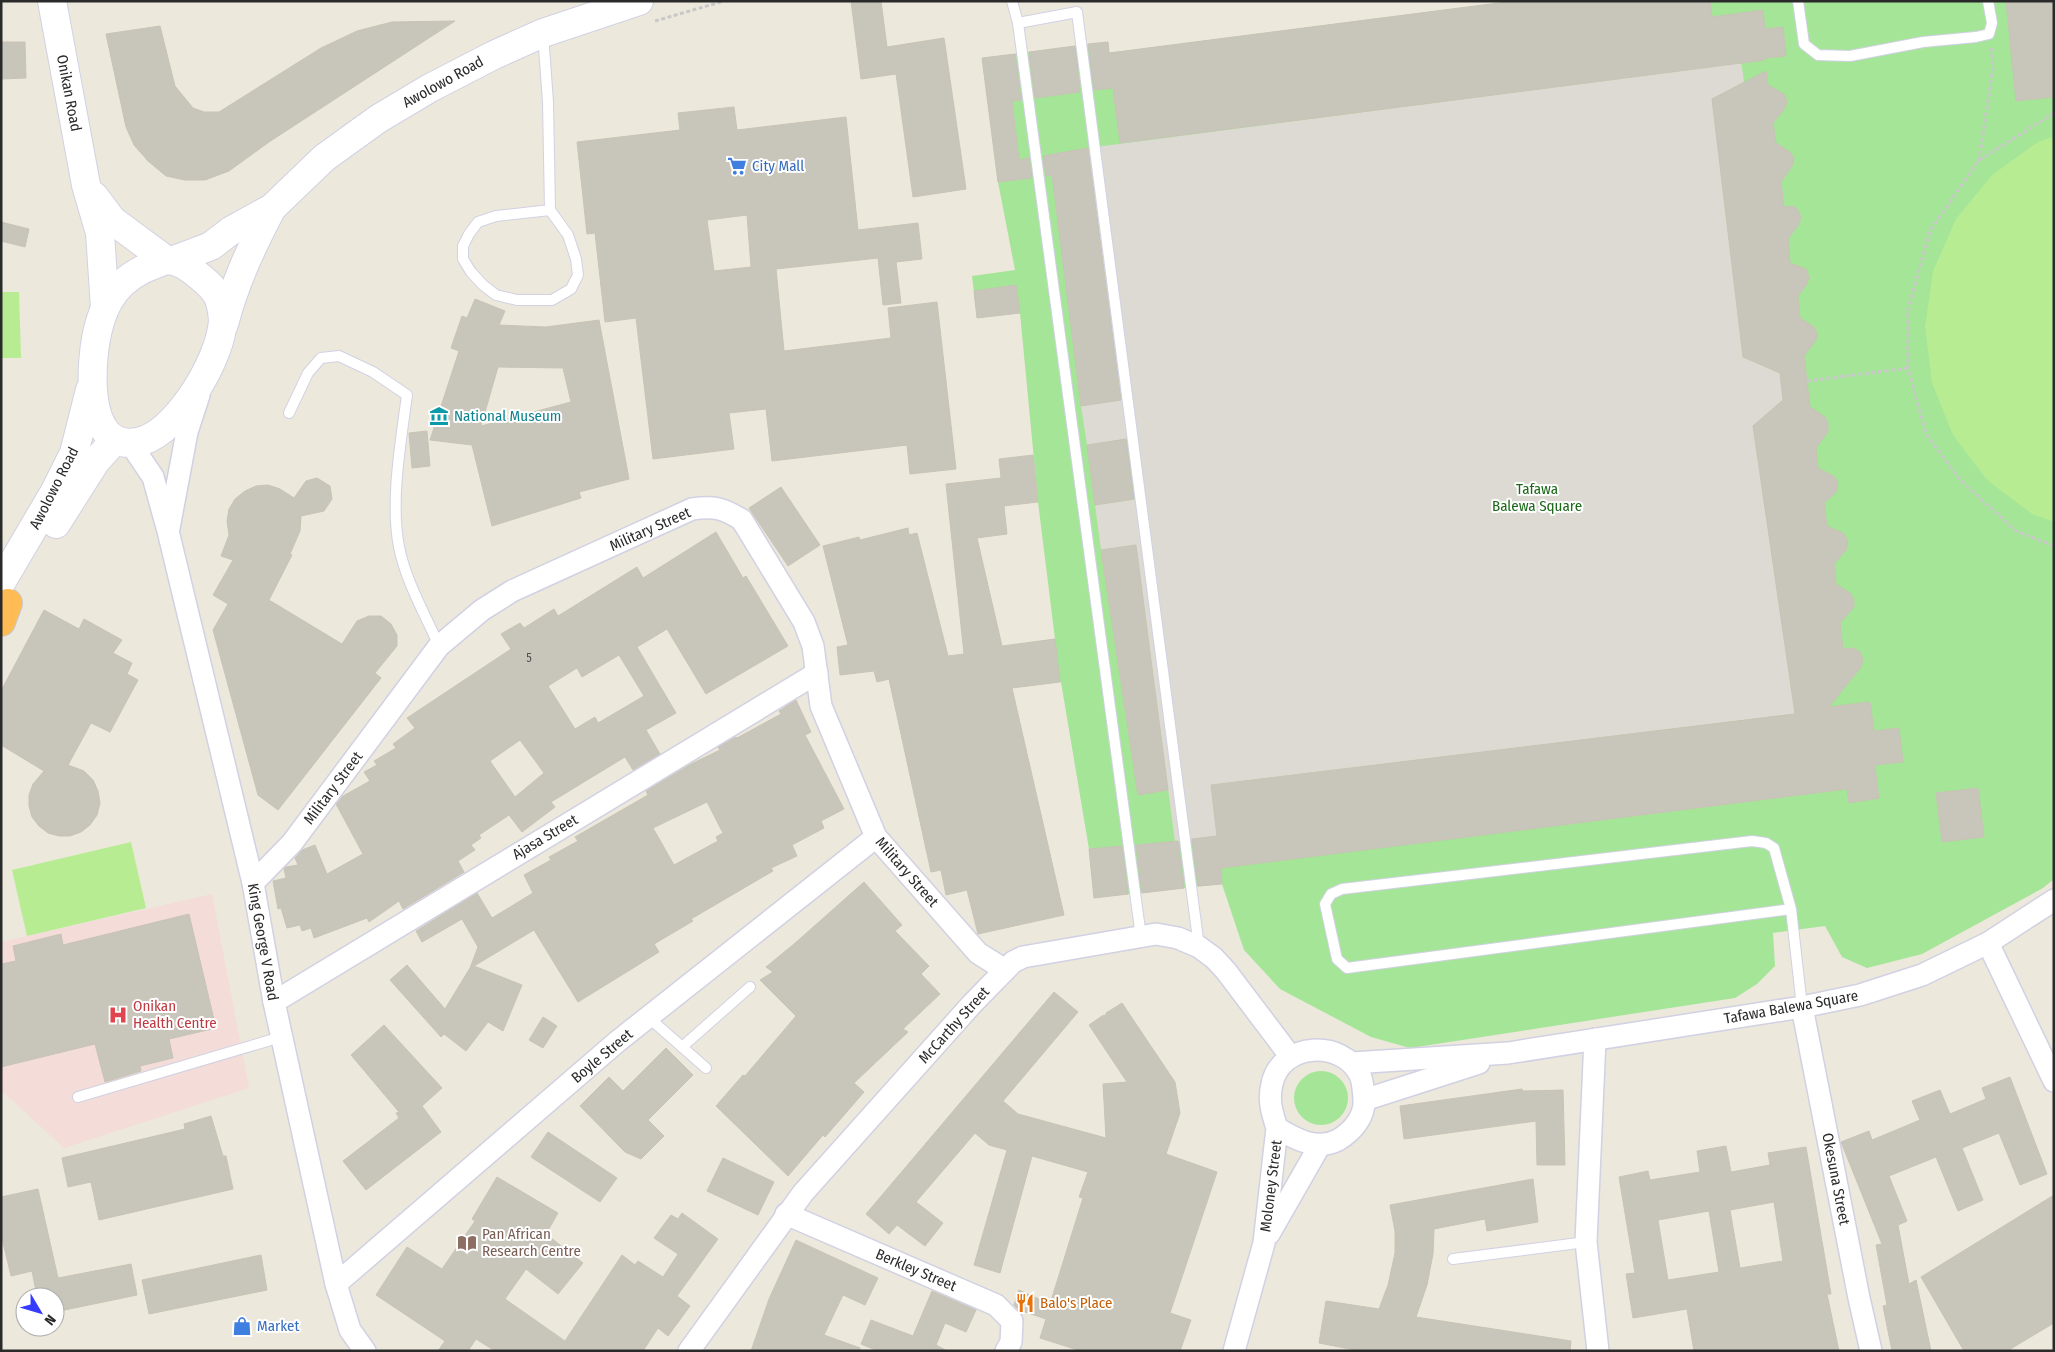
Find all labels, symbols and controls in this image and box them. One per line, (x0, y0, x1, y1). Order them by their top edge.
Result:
street label: Awolowo Road (399, 52, 487, 112)
street label: Onikan Road (53, 53, 85, 133)
supermarket icon: City Mall (726, 155, 748, 177)
place label: City Mall (752, 157, 804, 175)
museum icon: National Museum (428, 405, 450, 427)
place label: National Museum (454, 407, 561, 425)
street label: Awolowo Road (26, 444, 82, 532)
park label: Tafawa Balewa Square (1492, 480, 1582, 515)
street label: Military Street (607, 503, 693, 555)
house number: 5 (526, 651, 532, 665)
street label: Military Street (300, 748, 366, 828)
street label: Ajasa Street (509, 810, 581, 864)
street label: Military Street (872, 833, 942, 911)
street label: King George V Road (244, 882, 282, 1002)
street label: McCarthy Street (915, 983, 993, 1067)
street label: Tafawa Balewa Square (1723, 986, 1859, 1028)
place label: Onikan Health Centre (133, 997, 217, 1032)
hospital icon: Onikan Health Centre (107, 1004, 129, 1026)
street label: Boyle Street (568, 1025, 636, 1087)
street label: Okesuna Street (1818, 1131, 1854, 1227)
street label: Moloney Street (1256, 1139, 1286, 1233)
place label: Pan African Research Centre (482, 1225, 581, 1260)
library icon: Pan African Research Centre (456, 1232, 478, 1254)
street label: Berkley Street (873, 1245, 959, 1295)
north arrow (15, 1287, 65, 1337)
restaurant icon: Balo's Place (1014, 1292, 1036, 1314)
place label: Balo's Place (1040, 1294, 1112, 1312)
text: N (41, 1311, 59, 1328)
shop icon: Market (231, 1315, 253, 1337)
place label: Market (257, 1317, 300, 1335)

